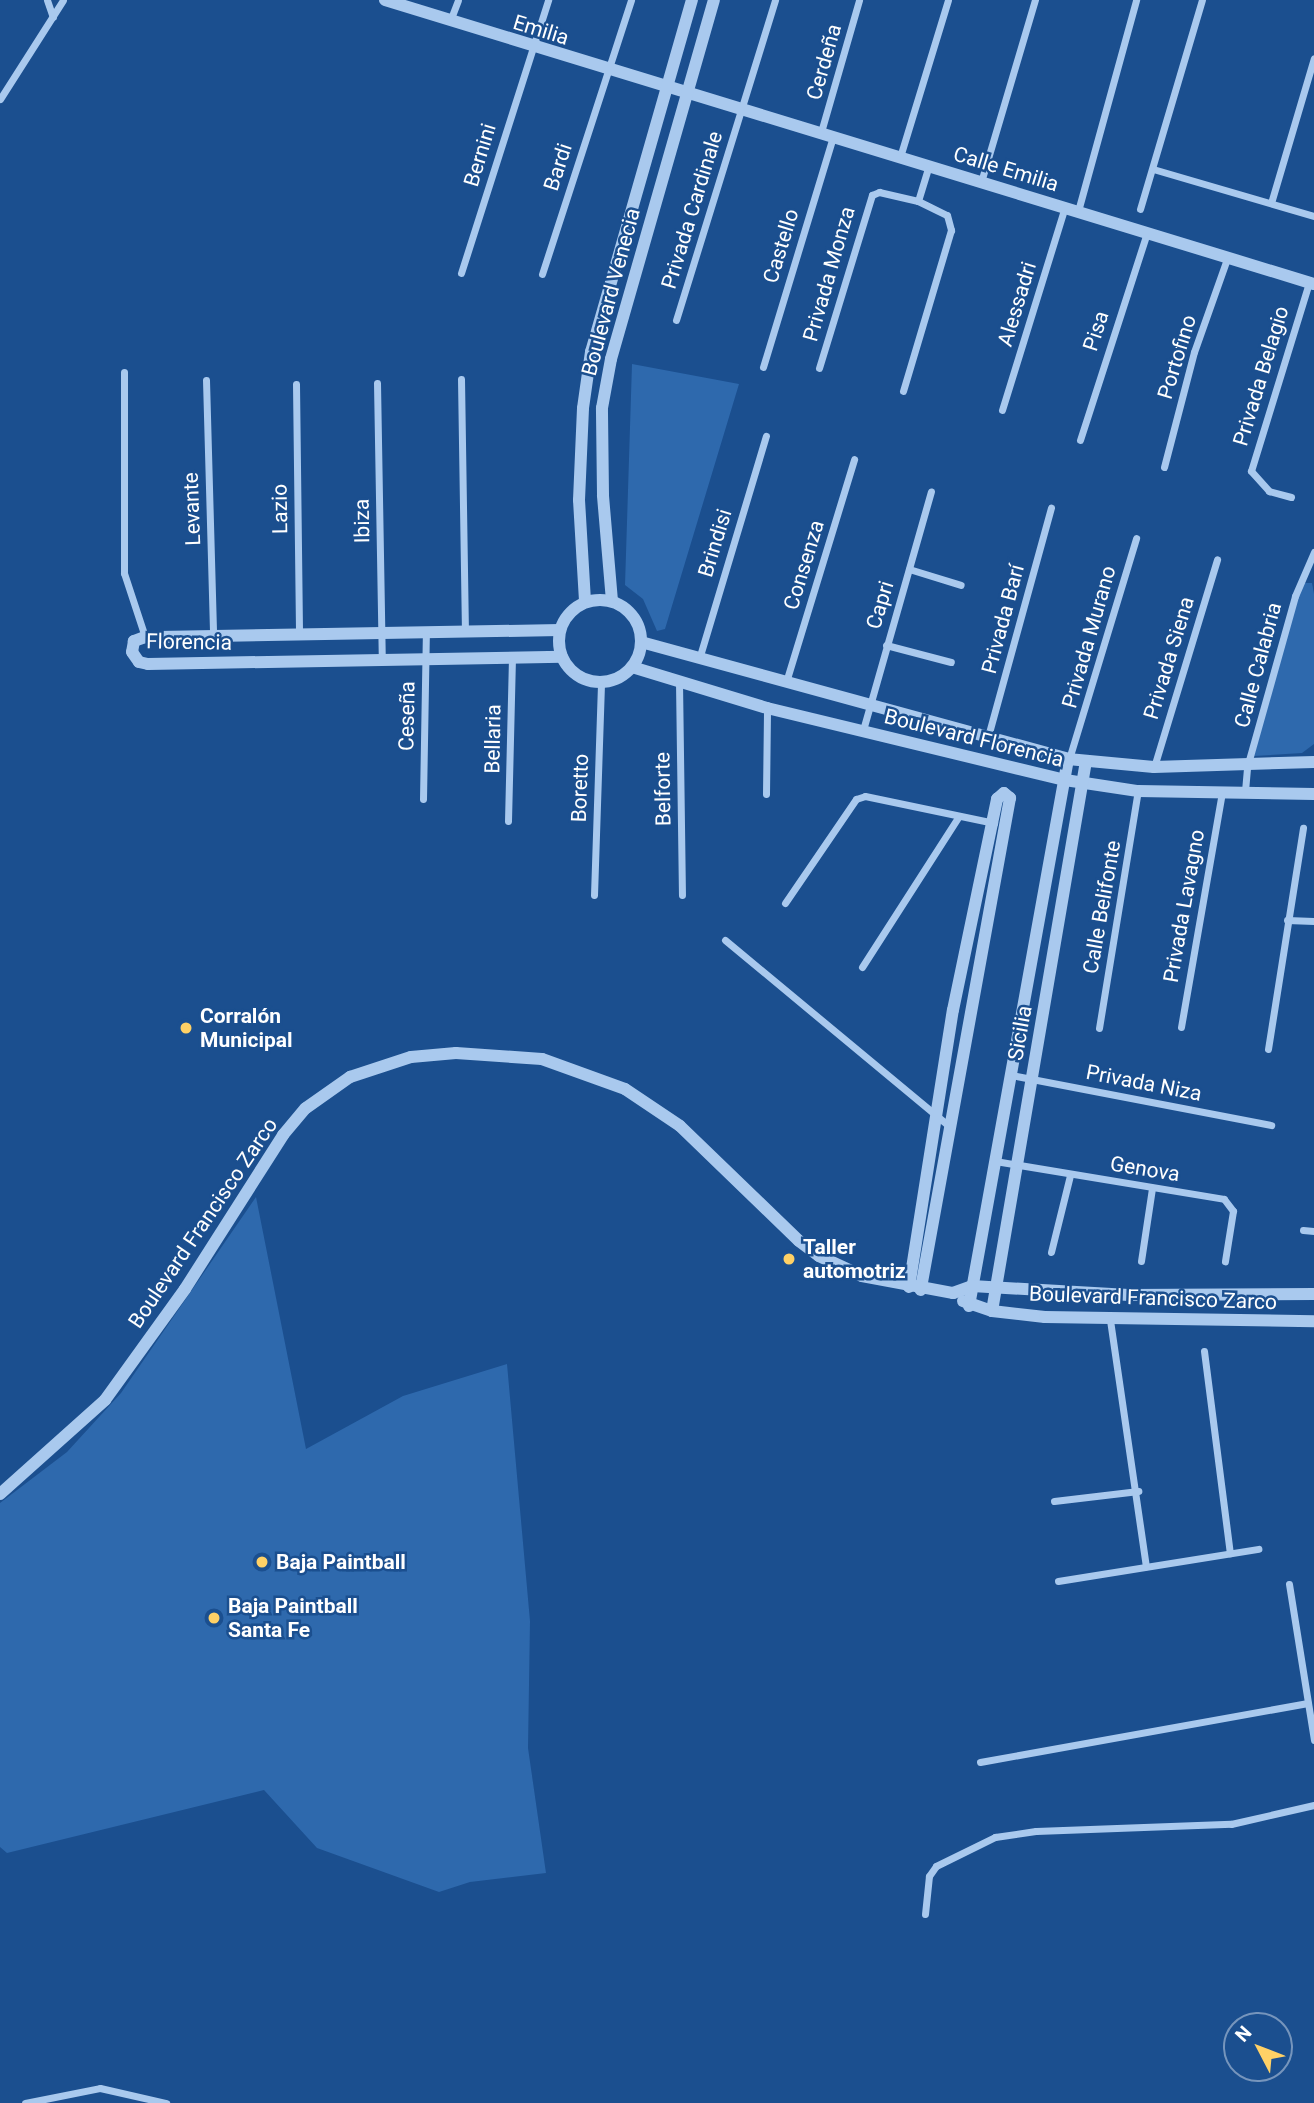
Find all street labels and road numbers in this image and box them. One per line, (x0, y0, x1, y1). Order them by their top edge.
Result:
street label: Emilia (510, 10, 572, 50)
street label: Cerdeña (801, 21, 847, 103)
street label: Bernini (458, 120, 502, 190)
street label: Privada Cardinale (656, 128, 728, 292)
street label: Bardi (539, 140, 577, 194)
street label: Calle Emilia (950, 141, 1062, 197)
street label: Privada Monza (798, 204, 860, 344)
street label: Boulevard Venecia (577, 205, 645, 379)
street label: Castello (758, 206, 804, 286)
street label: Alessadri (992, 259, 1042, 349)
street label: Privada Belagio (1228, 303, 1294, 449)
street label: Pisa (1078, 308, 1114, 354)
street label: Portofino (1152, 312, 1202, 402)
street label: Levante (178, 472, 206, 546)
street label: Lazio (267, 484, 293, 534)
street label: Ibiza (349, 499, 375, 543)
street label: Brindisi (693, 506, 737, 580)
street label: Consenza (778, 517, 830, 613)
street label: Privada Barí (976, 562, 1030, 676)
street label: Privada Murano (1057, 563, 1121, 711)
street label: Capri (861, 578, 899, 632)
street label: Privada Siena (1138, 594, 1200, 722)
street label: Calle Calabria (1229, 600, 1287, 730)
street label: Florencia (146, 629, 232, 655)
street label: Ceseña (394, 681, 420, 751)
street label: Bellaria (480, 704, 506, 774)
street label: Boulevard Florencia (882, 704, 1066, 772)
street label: Belforte (650, 752, 676, 826)
street label: Boretto (566, 753, 594, 823)
street label: Privada Lavagno (1158, 828, 1210, 984)
street label: Calle Belifonte (1078, 838, 1126, 976)
street label: Sicilia (1003, 1004, 1037, 1062)
street label: Privada Niza (1084, 1059, 1204, 1107)
street label: Boulevard Francisco Zarco (123, 1113, 283, 1333)
street label: Genova (1108, 1151, 1182, 1187)
street label: Boulevard Francisco Zarco (1029, 1281, 1277, 1315)

